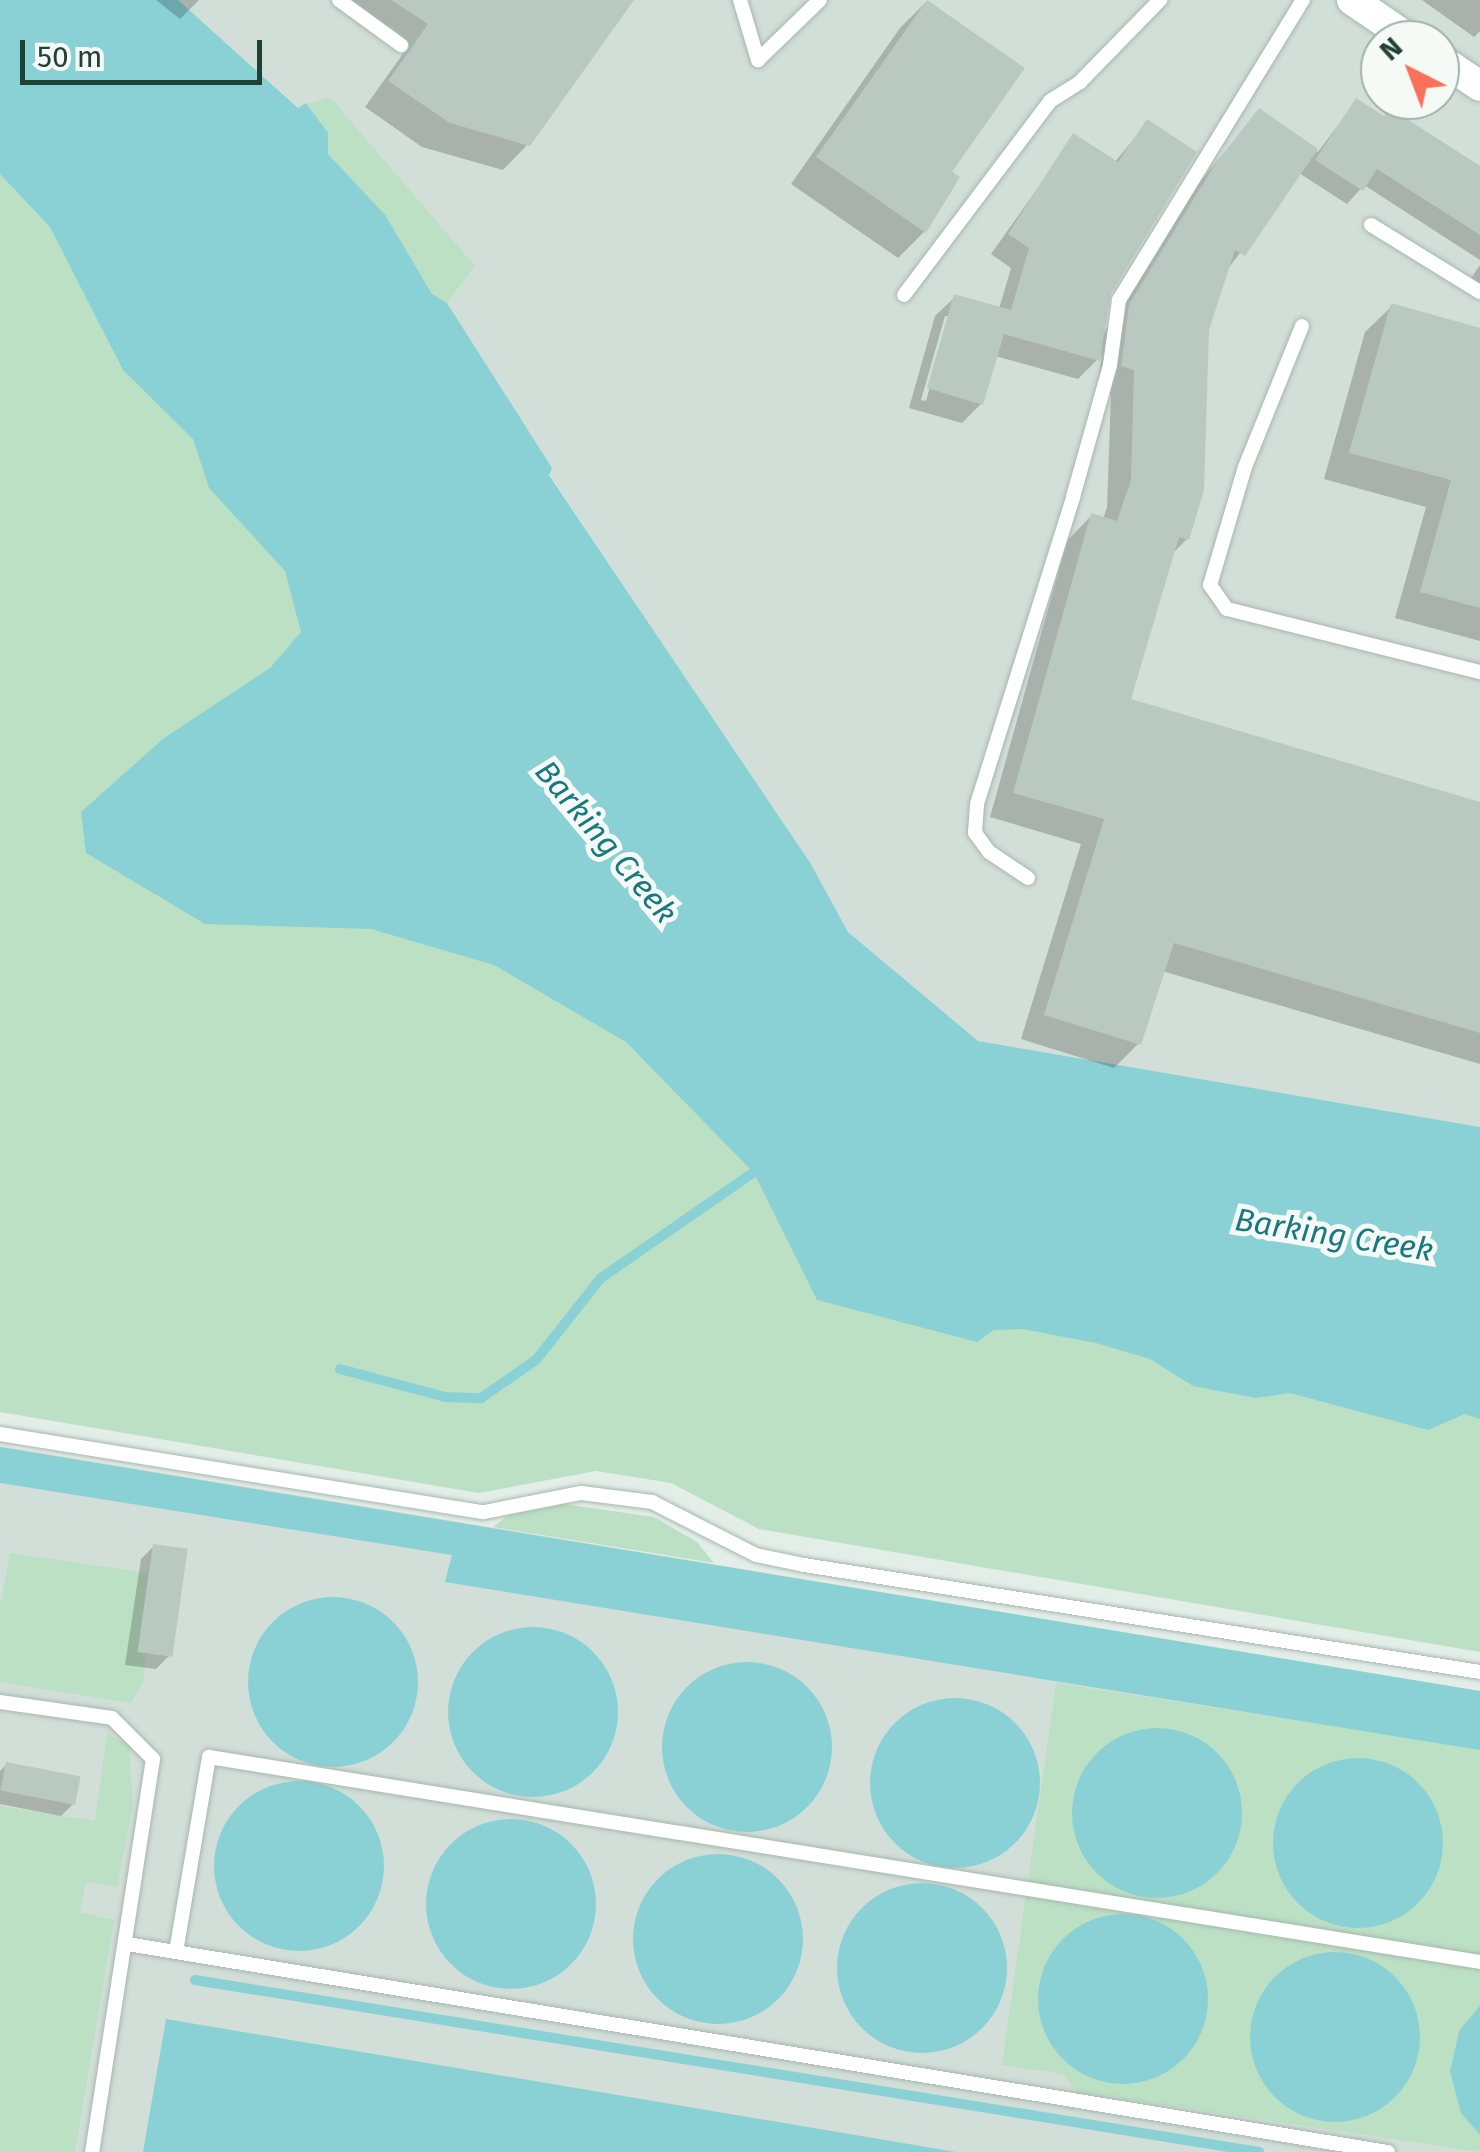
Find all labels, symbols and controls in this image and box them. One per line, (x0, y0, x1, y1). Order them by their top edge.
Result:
scale bar (25, 20, 268, 82)
north arrow (1360, 20, 1460, 120)
text: N (1373, 30, 1409, 67)
text: 50 m (37, 39, 102, 75)
water label: Barking Creek (527, 753, 685, 931)
water label: Barking Creek (1232, 1200, 1436, 1270)

